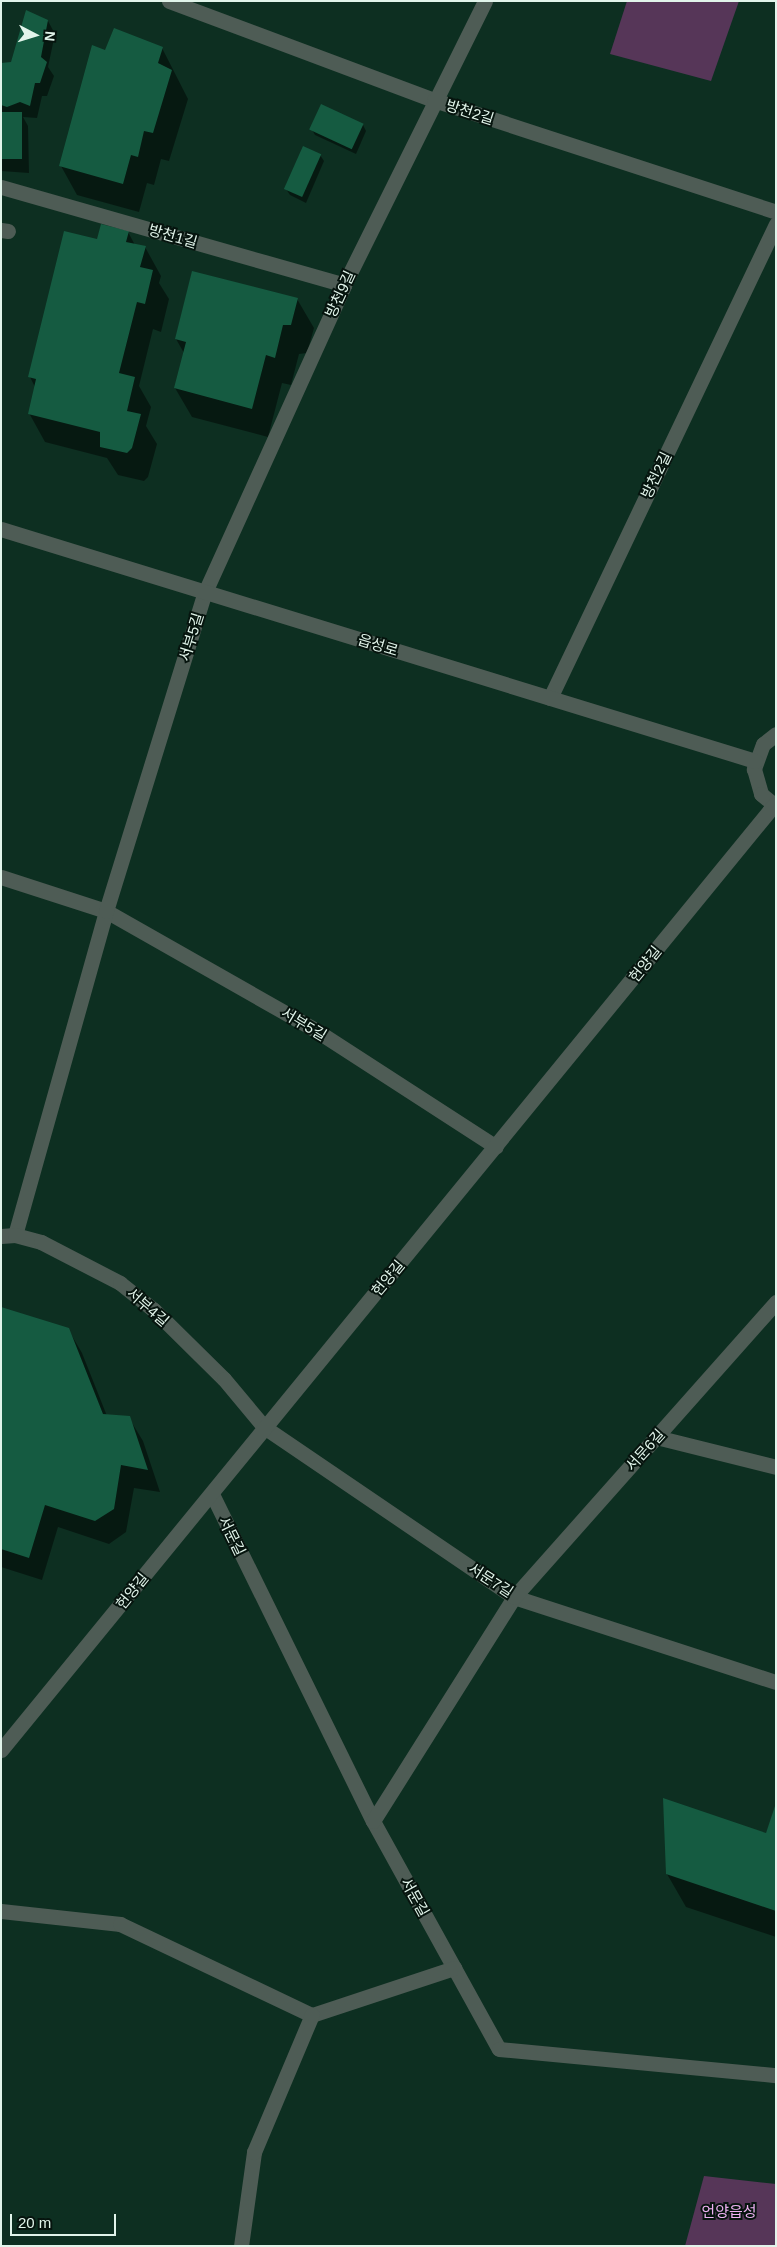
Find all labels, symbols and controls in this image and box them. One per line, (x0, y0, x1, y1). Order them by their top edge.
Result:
north arrow (10, 10, 60, 60)
text: N (42, 31, 58, 42)
street label: 방천2길 (444, 96, 496, 128)
street label: 방천1길 (147, 220, 199, 252)
street label: 방천9길 (321, 268, 359, 320)
street label: 방천2길 (637, 449, 675, 501)
street label: 서부5길 (175, 611, 207, 663)
street label: 읍성로 (356, 630, 400, 660)
street label: 헌양길 (625, 942, 665, 986)
street label: 서부5길 (278, 1003, 330, 1045)
street label: 헌양길 (368, 1256, 408, 1300)
street label: 서부4길 (123, 1284, 173, 1330)
street label: 서문6길 (622, 1425, 668, 1475)
street label: 서문길 (215, 1513, 249, 1559)
street label: 서문7길 (465, 1559, 517, 1601)
street label: 헌양길 (112, 1569, 152, 1613)
street label: 서문길 (397, 1875, 433, 1919)
park label: 언양읍성 (701, 2203, 757, 2221)
scale bar (12, 2204, 119, 2236)
text: 20 m (18, 2214, 51, 2231)

